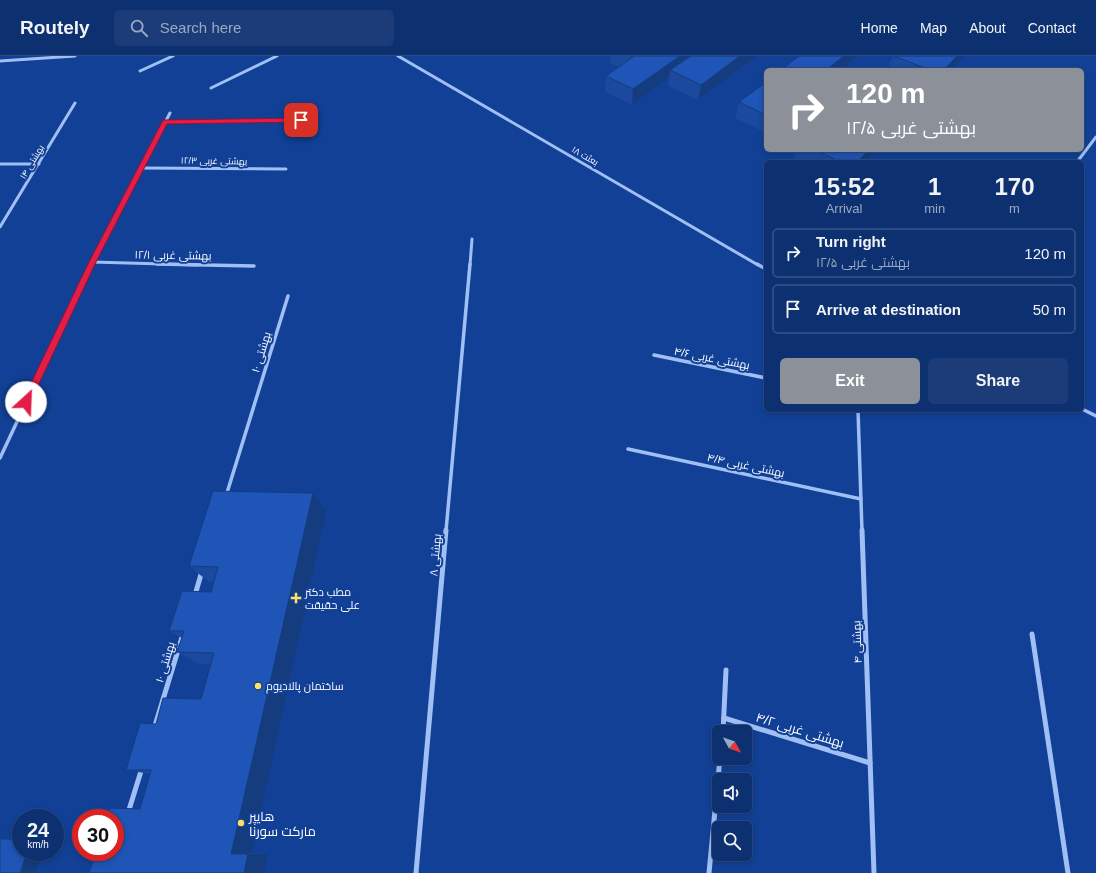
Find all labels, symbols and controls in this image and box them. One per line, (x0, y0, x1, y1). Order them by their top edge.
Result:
search box (114, 10, 394, 46)
text: Routely (20, 17, 90, 38)
icon: search (128, 17, 150, 39)
text: Search here (160, 19, 241, 36)
text: Home (861, 20, 898, 36)
text: Map (920, 20, 947, 36)
text: About (969, 20, 1006, 36)
text: Contact (1028, 20, 1076, 36)
text: 120 m (846, 78, 925, 109)
icon: right (780, 84, 832, 136)
pin (284, 103, 318, 137)
icon: arrive (290, 109, 312, 131)
text: ۱۲/۵ بهشتی غربی (846, 118, 976, 138)
street label: ۱۴ بهشتی (18, 143, 46, 181)
street label: بعثت ۱۸ (570, 144, 600, 168)
street label: ۱۲/۳ بهشتی غربی (181, 155, 247, 167)
text: 15:52 (813, 173, 875, 200)
text: 1 (928, 173, 941, 200)
text: 170 (995, 173, 1035, 200)
text: Arrival (826, 201, 863, 216)
text: min (924, 201, 945, 216)
text: m (1009, 201, 1020, 216)
text: Turn right (816, 233, 886, 250)
icon: right (782, 242, 804, 264)
text: 120 m (1024, 245, 1066, 262)
street label: ۱۲/۱ بهشتی غربی (134, 248, 212, 263)
text: ۱۲/۵ بهشتی غربی (816, 255, 910, 270)
icon: arrive (782, 298, 804, 320)
text: Arrive at destination (816, 301, 961, 318)
text: 50 m (1033, 301, 1066, 318)
street label: ۱۰ بهشتی (249, 330, 274, 374)
street label: ۴/۶ بهشتی غربی (673, 345, 751, 372)
button: Exit (780, 358, 920, 404)
button: Share (928, 358, 1068, 404)
position arrow (5, 381, 47, 423)
street label: ۴/۴ بهشتی غربی (706, 451, 786, 480)
street label: ۸ بهشتی (427, 533, 444, 577)
place label: مطب دکتر علی حقیقت (304, 586, 360, 612)
marker: مطب دکتر علی حقیقت (290, 592, 302, 604)
street label: ۴ بهشتی (850, 620, 865, 664)
street label: ۱۰ بهشتی (153, 640, 178, 684)
place label: ساختمان پالادیوم (266, 680, 344, 694)
marker: ساختمان پالادیوم (253, 681, 263, 691)
street label: ۴/۲ بهشتی غربی (754, 709, 846, 751)
north arrow (712, 725, 752, 765)
map controls (712, 725, 752, 861)
button: sound (712, 773, 752, 813)
speed limit sign: 30 (72, 809, 124, 861)
place label: هایپر مارکت سورنا (248, 809, 316, 839)
marker: هایپر مارکت سورنا (236, 818, 246, 828)
text: 24 (27, 819, 49, 841)
button: search (712, 821, 752, 861)
text: km/h (27, 839, 49, 850)

